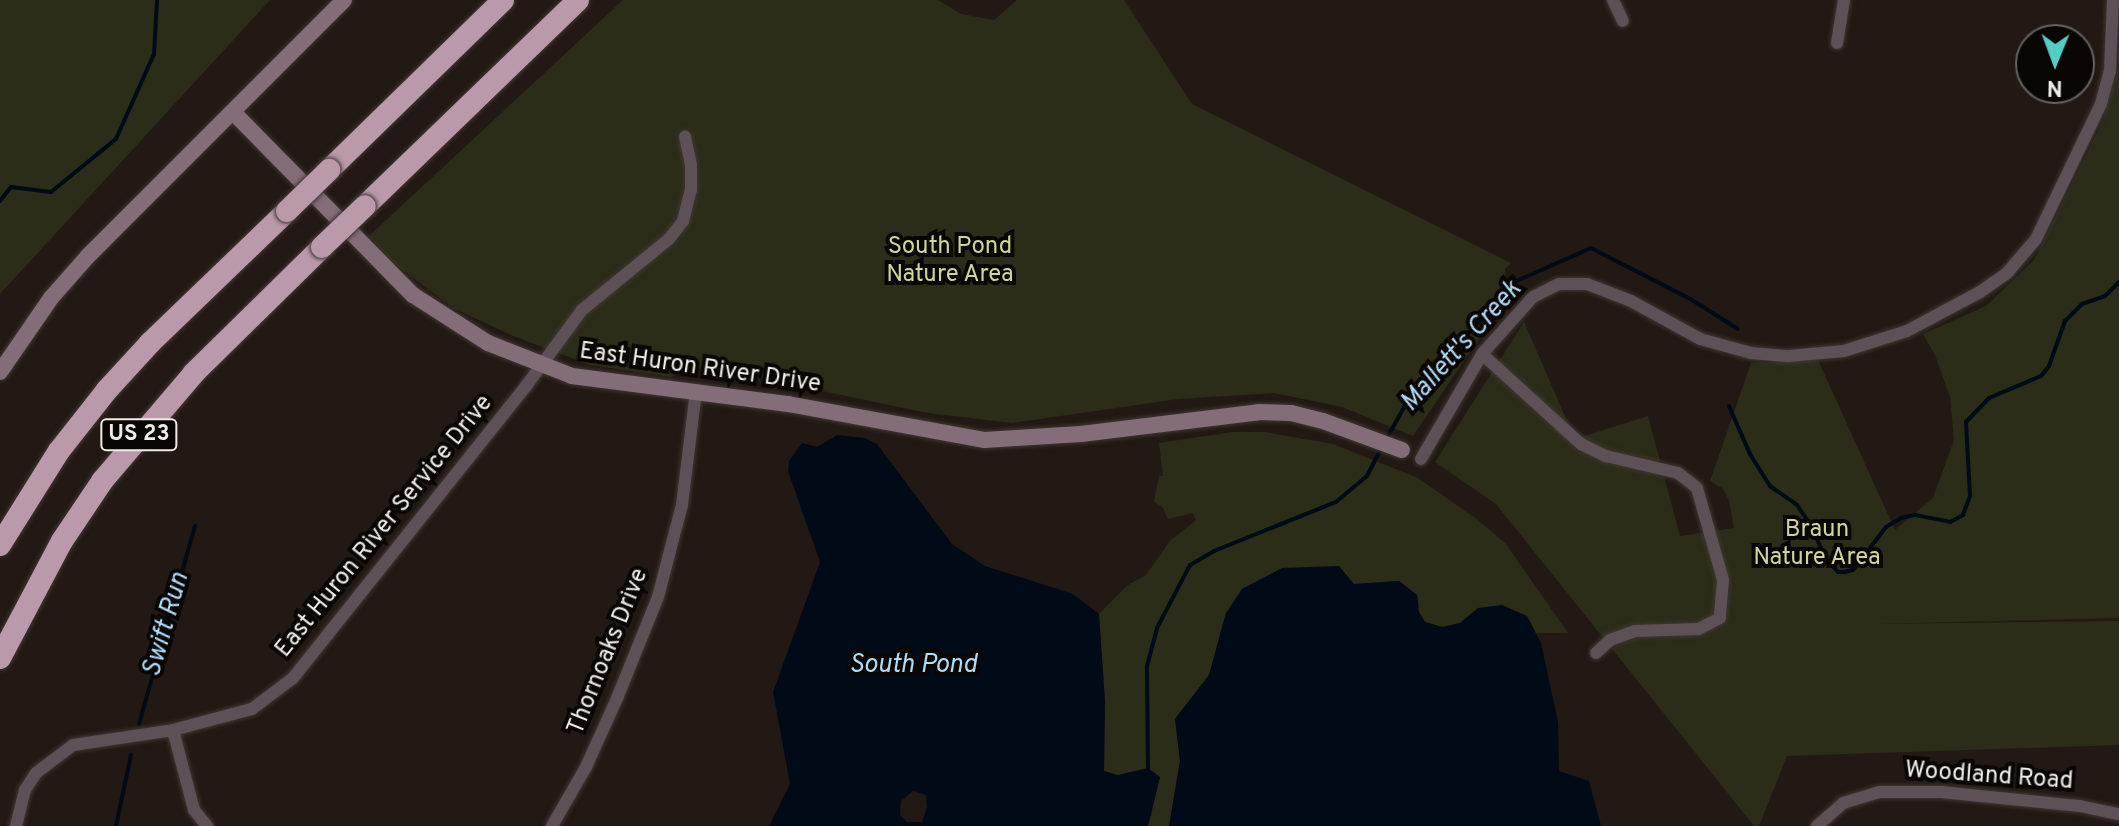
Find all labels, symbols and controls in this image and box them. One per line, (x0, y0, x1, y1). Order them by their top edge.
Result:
north arrow (2015, 24, 2095, 104)
text: N (2046, 73, 2063, 100)
park label: South Pond Nature Area (886, 234, 1014, 290)
water label: Mallett's Creek (1395, 275, 1529, 419)
street label: East Huron River Drive (577, 338, 823, 400)
street label: East Huron River Service Drive (270, 390, 500, 664)
road number: US 23 (99, 417, 179, 453)
park label: Braun Nature Area (1753, 517, 1881, 573)
street label: Thornoaks Drive (563, 565, 655, 739)
water label: Swift Run (137, 569, 197, 681)
water label: South Pond (849, 650, 977, 682)
street label: Woodland Road (1904, 757, 2074, 797)

